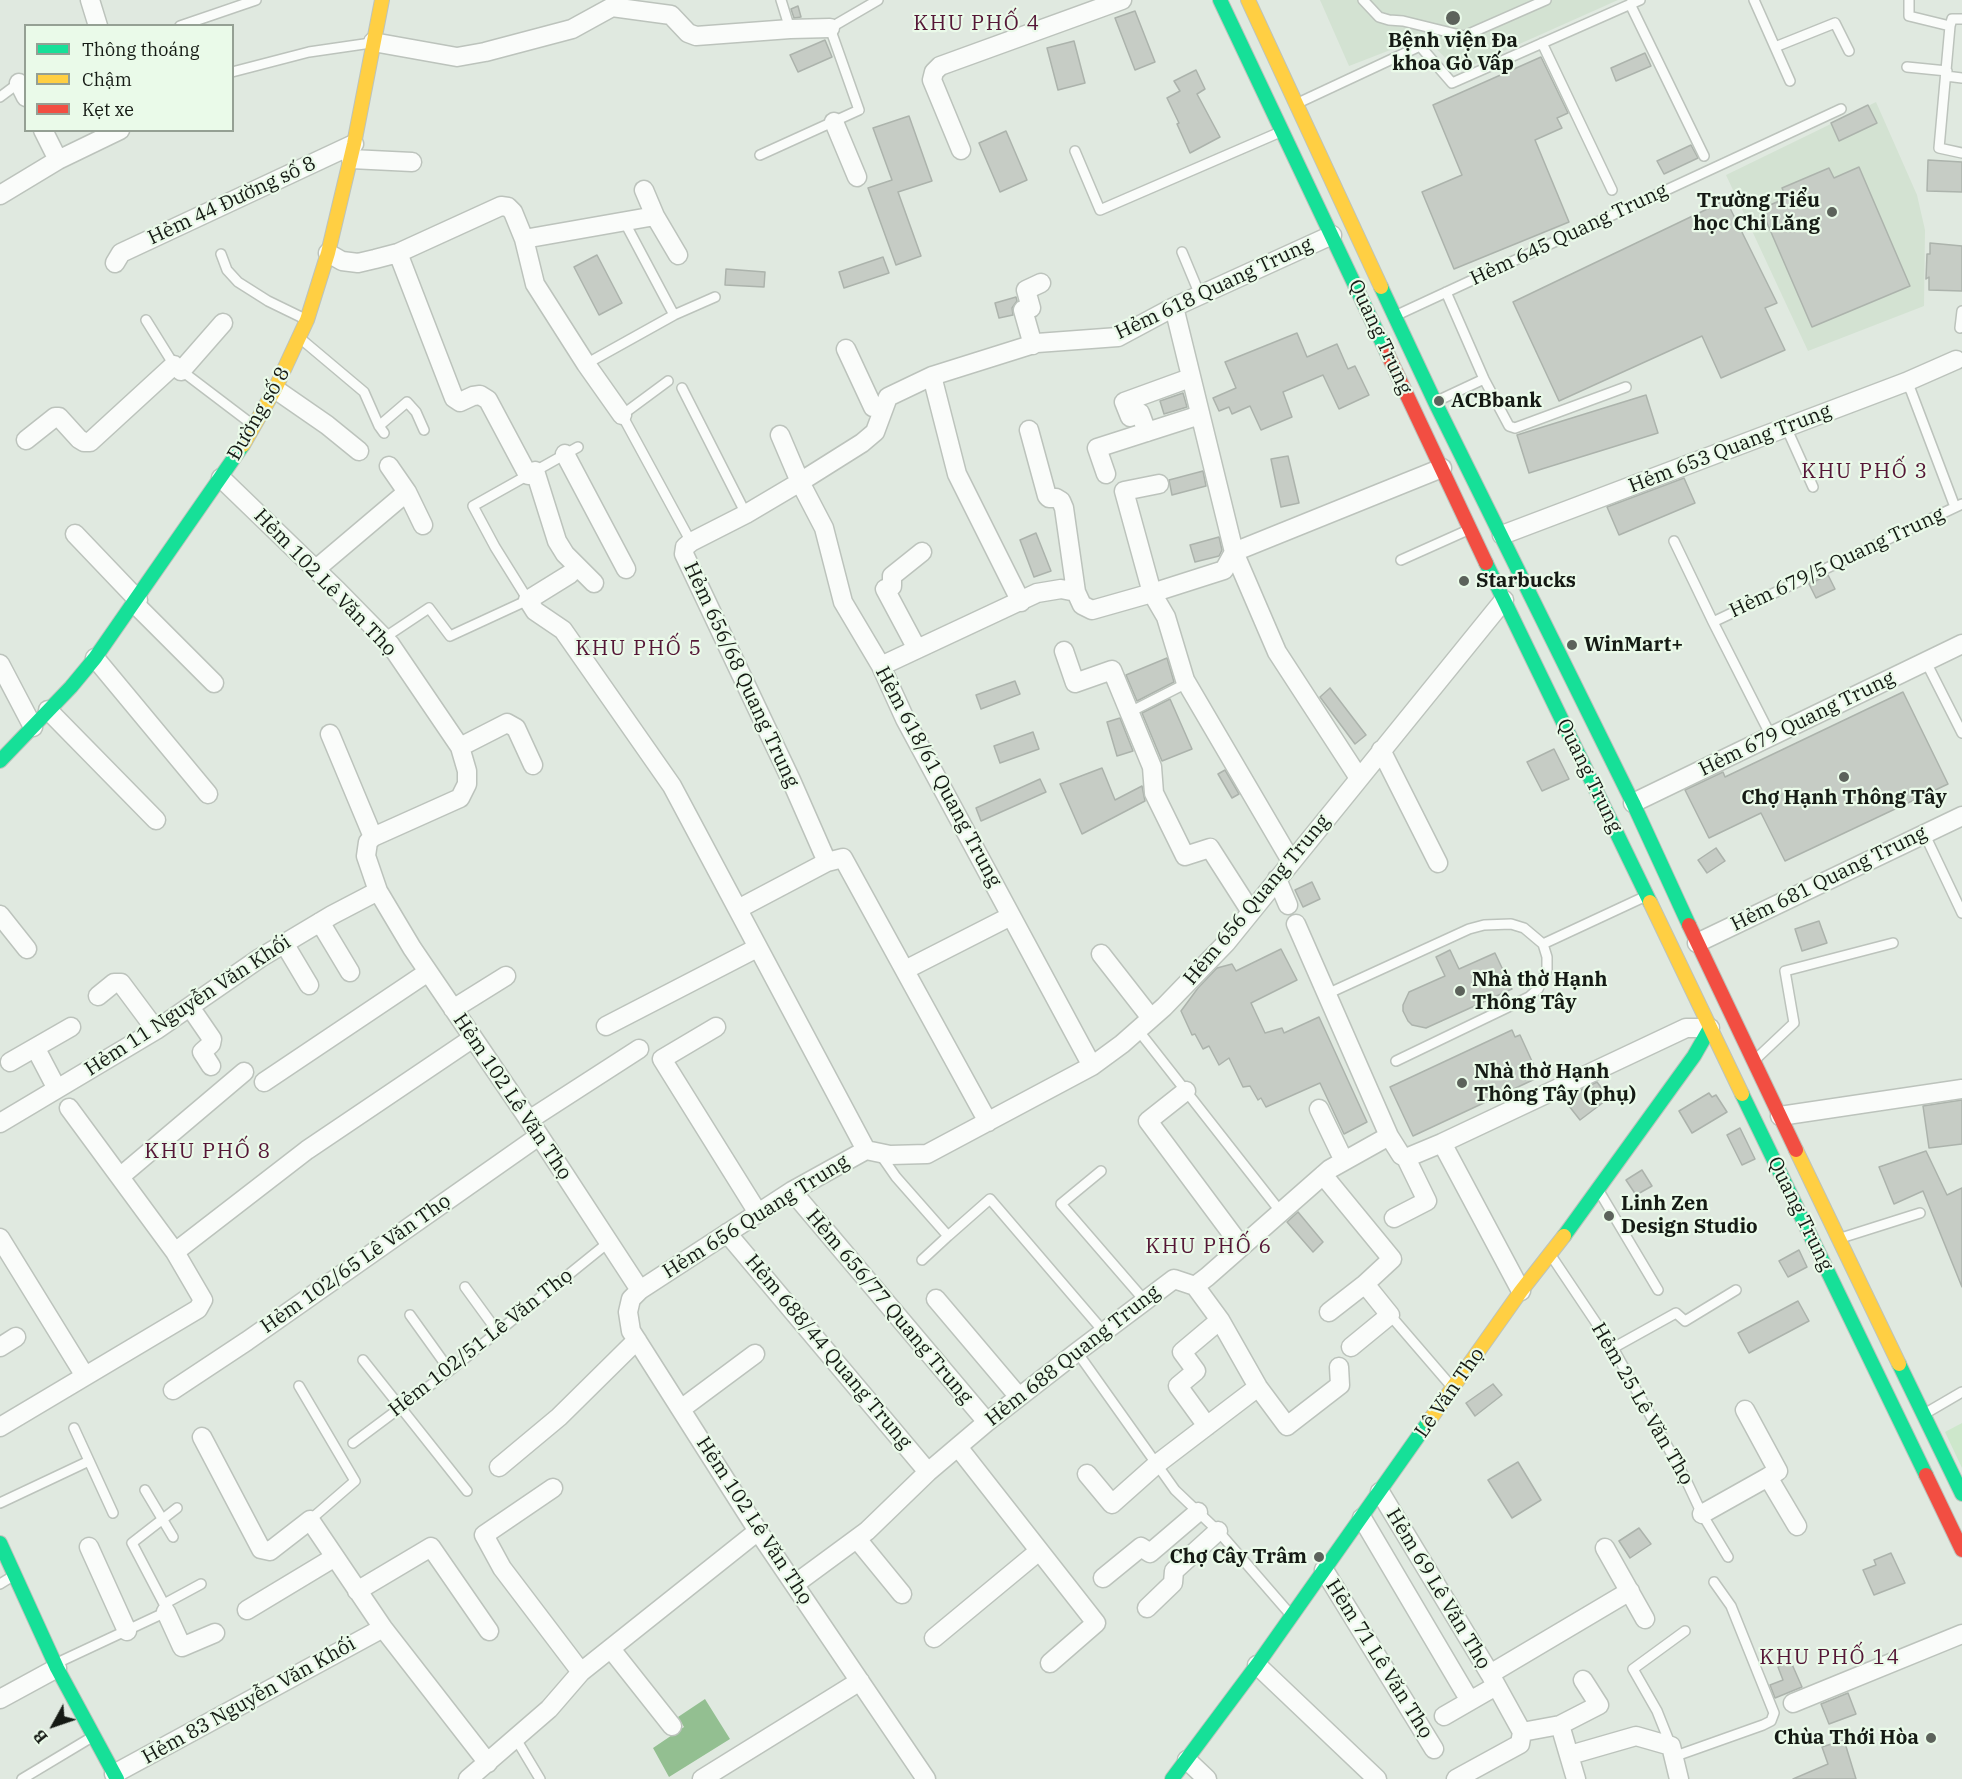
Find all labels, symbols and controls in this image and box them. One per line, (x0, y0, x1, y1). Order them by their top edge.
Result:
marker: Bệnh viện Đa khoa Gò Vấp (1444, 9, 1462, 27)
district label: KHU PHỐ 4 (913, 11, 1041, 37)
legend (24, 24, 234, 132)
place label: Bệnh viện Đa khoa Gò Vấp (1388, 29, 1518, 76)
text: Thông thoáng (82, 38, 200, 61)
text: Chậm (82, 68, 132, 91)
text: Kẹt xe (82, 98, 134, 121)
street label: Hẻm 44 Đường số 8 (144, 152, 320, 250)
street label: Hẻm 645 Quang Trung (1467, 179, 1671, 291)
place label: Trường Tiểu học Chi Lăng (1693, 189, 1820, 236)
marker: Trường Tiểu học Chi Lăng (1825, 205, 1839, 219)
street label: Hẻm 618 Quang Trung (1112, 233, 1316, 345)
street label: Quang Trung (1343, 276, 1417, 398)
street label: Đường số 8 (223, 363, 295, 465)
place label: ACBbank (1451, 389, 1542, 413)
marker: ACBbank (1432, 394, 1446, 408)
street label: Hẻm 653 Quang Trung (1625, 399, 1835, 499)
district label: KHU PHỐ 3 (1801, 459, 1929, 485)
street label: Hẻm 679/5 Quang Trung (1726, 503, 1948, 623)
street label: Hẻm 102 Lê Văn Thọ (249, 504, 401, 662)
street label: Hẻm 656/68 Quang Trung (678, 558, 804, 792)
place label: Starbucks (1476, 569, 1576, 593)
marker: Starbucks (1457, 574, 1471, 588)
place label: WinMart+ (1584, 633, 1683, 657)
district label: KHU PHỐ 5 (575, 636, 703, 662)
marker: WinMart+ (1565, 638, 1579, 652)
street label: Hẻm 618/61 Quang Trung (870, 663, 1006, 891)
street label: Hẻm 679 Quang Trung (1695, 666, 1899, 782)
street label: Quang Trung (1551, 715, 1627, 837)
marker: Chợ Hạnh Thông Tây (1837, 770, 1851, 784)
place label: Chợ Hạnh Thông Tây (1741, 786, 1947, 810)
street label: Hẻm 656 Quang Trung (1179, 810, 1335, 990)
street label: Hẻm 681 Quang Trung (1727, 821, 1931, 937)
street label: Hẻm 11 Nguyễn Văn Khối (81, 930, 295, 1082)
place label: Nhà thờ Hạnh Thông Tây (1472, 968, 1608, 1015)
marker: Nhà thờ Hạnh Thông Tây (1453, 984, 1467, 998)
street label: Hẻm 102 Lê Văn Thọ (447, 1009, 577, 1185)
place label: Nhà thờ Hạnh Thông Tây (phụ) (1474, 1060, 1636, 1107)
marker: Nhà thờ Hạnh Thông Tây (phụ) (1455, 1076, 1469, 1090)
district label: KHU PHỐ 8 (144, 1139, 272, 1165)
street label: Hẻm 656 Quang Trung (659, 1150, 853, 1284)
street label: Quang Trung (1762, 1153, 1838, 1275)
street label: Hẻm 102/65 Lê Văn Thọ (256, 1189, 456, 1339)
place label: Linh Zen Design Studio (1621, 1192, 1758, 1239)
street label: Hẻm 656/77 Quang Trung (801, 1205, 977, 1409)
marker: Linh Zen Design Studio (1602, 1209, 1616, 1223)
district label: KHU PHỐ 6 (1145, 1234, 1273, 1260)
street label: Hẻm 688/44 Quang Trung (740, 1250, 916, 1454)
street label: Hẻm 102/51 Lê Văn Thọ (384, 1264, 578, 1422)
street label: Hẻm 688 Quang Trung (981, 1280, 1165, 1432)
street label: Hẻm 25 Lê Văn Thọ (1586, 1319, 1698, 1489)
street label: Lê Văn Thọ (1410, 1343, 1490, 1443)
street label: Hẻm 102 Lê Văn Thọ (691, 1433, 817, 1609)
street label: Hẻm 69 Lê Văn Thọ (1381, 1504, 1495, 1674)
place label: Chợ Cây Trâm (1169, 1545, 1307, 1569)
marker: Chợ Cây Trâm (1312, 1550, 1326, 1564)
street label: Hẻm 71 Lê Văn Thọ (1320, 1575, 1438, 1743)
street label: Hẻm 83 Nguyễn Văn Khối (138, 1632, 360, 1770)
district label: KHU PHỐ 14 (1759, 1645, 1901, 1671)
north arrow (24, 1695, 84, 1755)
text: B (29, 1726, 51, 1747)
place label: Chùa Thới Hòa (1774, 1726, 1919, 1750)
marker: Chùa Thới Hòa (1924, 1731, 1938, 1745)

